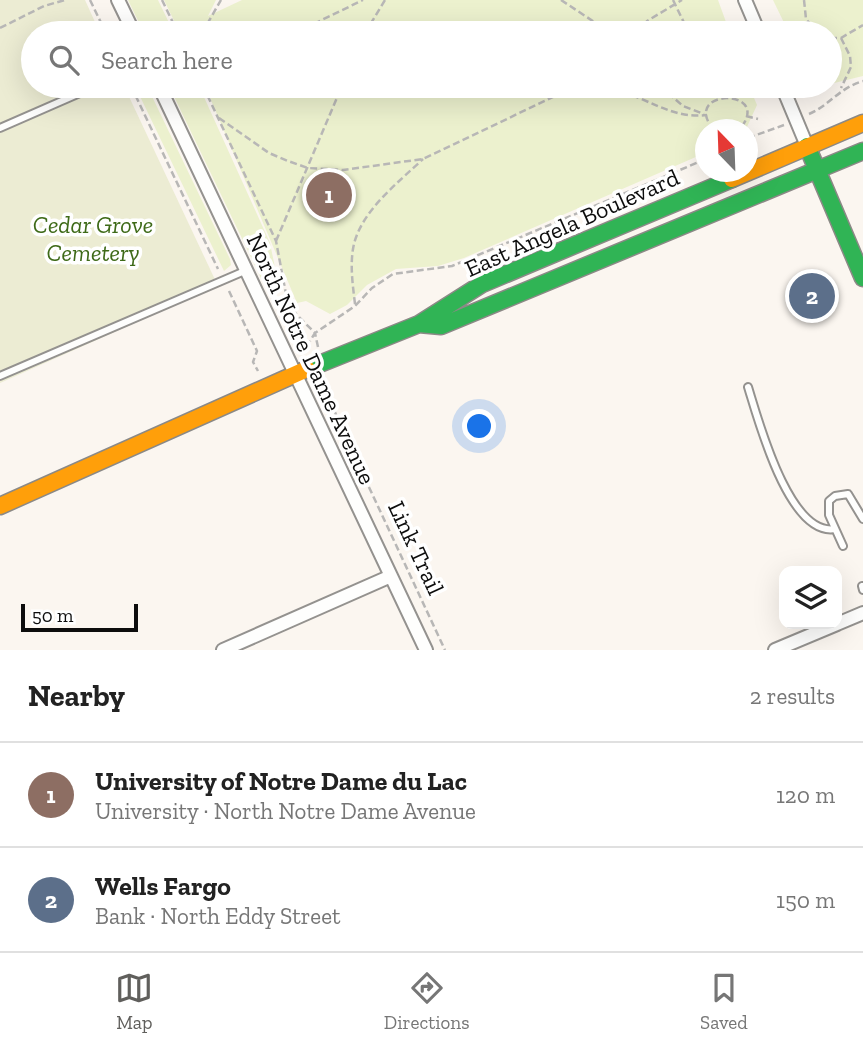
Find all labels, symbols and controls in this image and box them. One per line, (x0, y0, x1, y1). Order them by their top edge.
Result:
search box (21, 21, 842, 98)
icon: search (45, 41, 83, 79)
text: Search here (101, 44, 233, 76)
north arrow (695, 119, 758, 182)
street label: East Angela Boulevard (460, 162, 683, 283)
pin: 1 (306, 169, 352, 221)
park label: Cedar Grove Cemetery (33, 210, 153, 267)
street label: North Notre Dame Avenue (241, 229, 382, 489)
pin: 2 (789, 270, 835, 322)
your location (462, 409, 496, 443)
street label: Link Trail (382, 496, 451, 599)
map controls (779, 566, 842, 629)
button: layers (779, 566, 842, 629)
scale bar (21, 601, 138, 633)
text: 50 m (32, 604, 73, 627)
text: Nearby (28, 678, 125, 714)
text: 2 results (750, 682, 835, 710)
text: University of Notre Dame du Lac (95, 765, 467, 797)
text: 1 (46, 781, 56, 809)
text: 120 m (776, 781, 835, 809)
text: University · North Notre Dame Avenue (95, 797, 476, 825)
text: Wells Fargo (95, 870, 231, 902)
text: 2 (45, 886, 57, 914)
text: 150 m (776, 886, 835, 914)
text: Bank · North Eddy Street (95, 902, 341, 930)
tab: Map (115, 969, 153, 1034)
tab: Directions (384, 969, 470, 1034)
tab: Saved (700, 969, 748, 1034)

